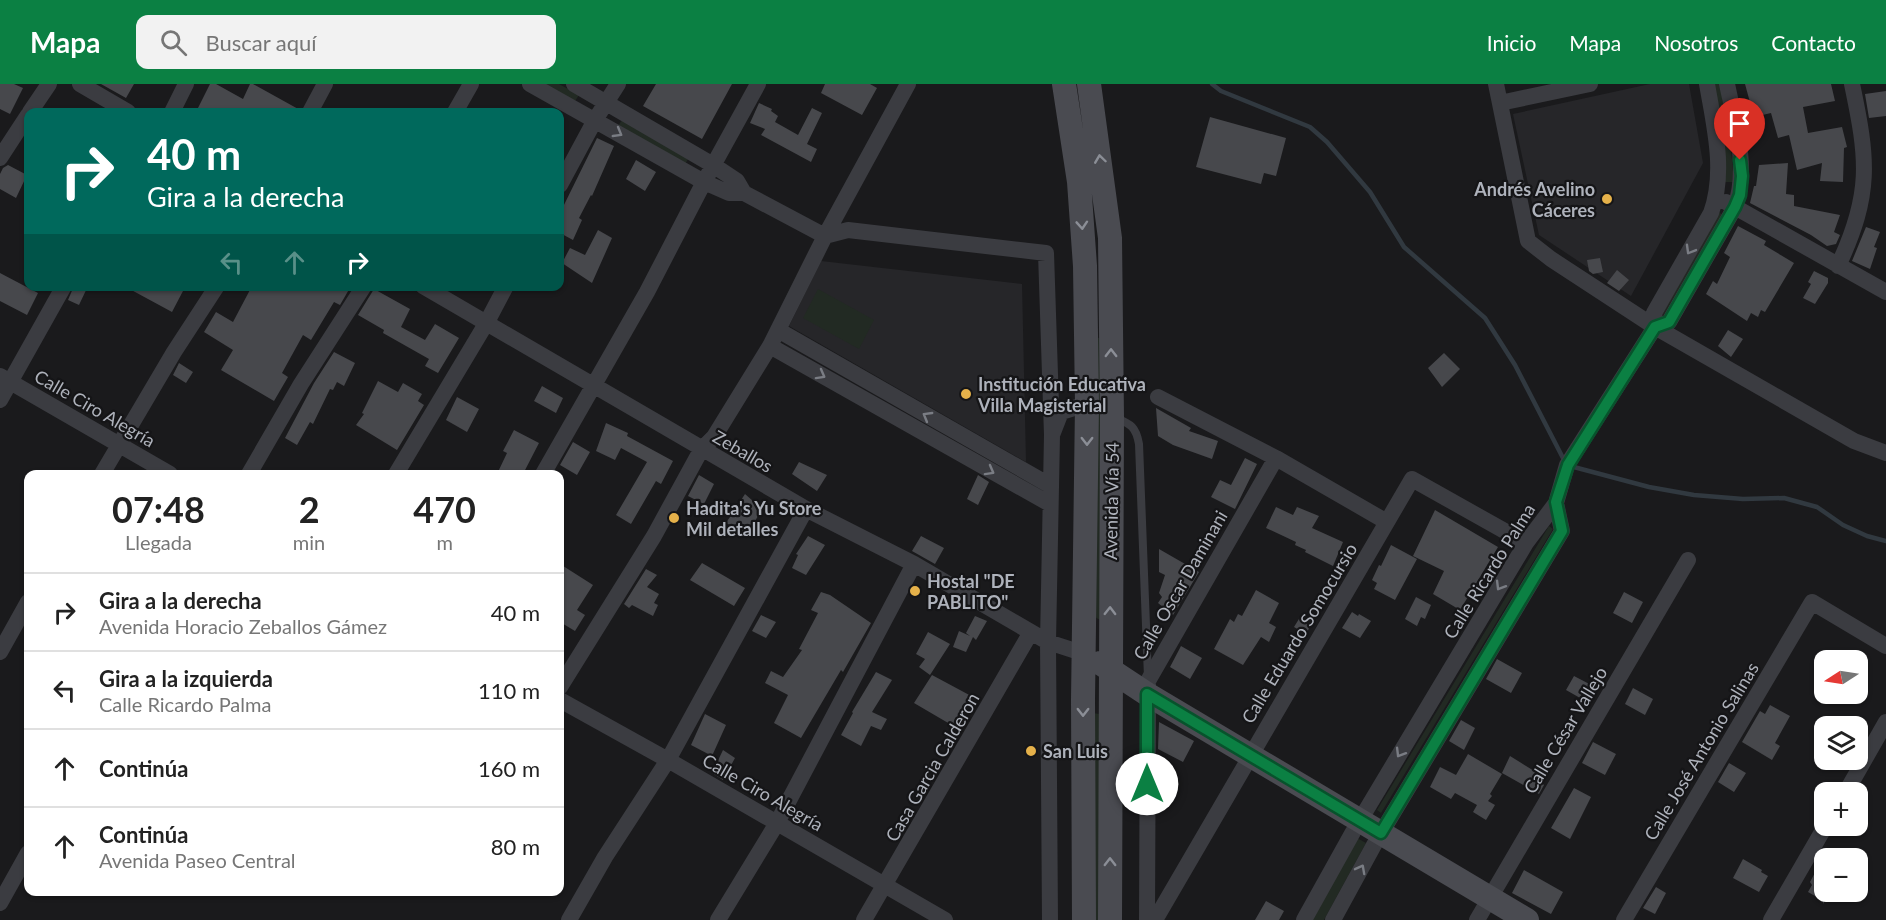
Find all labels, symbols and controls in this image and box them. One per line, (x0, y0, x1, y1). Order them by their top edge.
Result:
search box (136, 15, 556, 69)
text: Mapa (30, 25, 100, 59)
icon: search (157, 26, 190, 59)
text: Buscar aquí (205, 29, 317, 56)
text: Inicio (1487, 30, 1536, 55)
text: Mapa (1569, 30, 1621, 55)
text: Nosotros (1654, 30, 1738, 55)
text: Contacto (1771, 30, 1856, 55)
pin (1714, 98, 1765, 160)
icon: arrive (1723, 107, 1756, 140)
one-way arrow (612, 126, 622, 137)
text: 40 m (147, 129, 241, 179)
icon: right (48, 132, 126, 210)
one-way arrow (1095, 154, 1107, 163)
place label: Andrés Avelino Cáceres (1473, 178, 1595, 221)
text: Gira a la derecha (147, 180, 344, 213)
marker: Andrés Avelino Cáceres (1600, 192, 1614, 206)
one-way arrow (1076, 221, 1089, 230)
one-way arrow (1686, 244, 1697, 254)
icon: left (215, 246, 248, 279)
icon: ahead (278, 246, 311, 279)
icon: right (341, 246, 374, 279)
one-way arrow (1105, 349, 1117, 358)
street label: Calle Ciro Alegría (31, 365, 159, 451)
one-way arrow (814, 368, 825, 379)
place label: Institución Educativa Villa Magisterial (977, 373, 1146, 416)
marker: Institución Educativa Villa Magisterial (959, 387, 973, 401)
one-way arrow (923, 411, 933, 423)
street label: Zeballos (709, 425, 777, 477)
one-way arrow (1081, 436, 1093, 445)
street label: Avenida Vía 54 (1099, 442, 1123, 560)
one-way arrow (984, 464, 995, 475)
text: 07:48 (112, 487, 205, 531)
text: 2 (299, 487, 320, 531)
text: 470 (413, 487, 476, 531)
place label: Hadita's Yu Store Mil detalles (686, 497, 822, 540)
street label: Calle Ricardo Palma (1439, 499, 1539, 643)
street label: Calle Oscar Daminani (1128, 506, 1232, 664)
marker: Hadita's Yu Store Mil detalles (667, 511, 681, 525)
text: Llegada (125, 530, 192, 554)
text: min (293, 530, 325, 554)
text: m (436, 530, 453, 554)
street label: Calle Eduardo Somocursio (1236, 539, 1362, 727)
place label: Hostal "DE PABLITO" (927, 570, 1015, 613)
one-way arrow (1496, 580, 1508, 590)
marker: Hostal "DE PABLITO" (908, 584, 922, 598)
text: Gira a la derecha (99, 587, 262, 614)
icon: right (48, 596, 81, 629)
text: 40 m (491, 599, 540, 626)
one-way arrow (1104, 607, 1116, 616)
text: Avenida Horacio Zeballos Gámez (99, 614, 387, 638)
north arrow (1814, 650, 1868, 704)
map controls (1814, 650, 1868, 902)
street label: Calle José Antonio Salinas (1639, 658, 1763, 844)
street label: Calle César Vallejo (1518, 663, 1612, 797)
text: Gira a la izquierda (99, 665, 273, 692)
icon: left (48, 674, 81, 707)
text: 110 m (478, 677, 540, 704)
street label: Casa Garcia Calderon (880, 689, 984, 845)
text: Calle Ricardo Palma (99, 692, 271, 716)
one-way arrow (1077, 708, 1089, 717)
button: layers (1814, 716, 1868, 770)
place label: San Luis (1043, 740, 1108, 762)
marker: San Luis (1024, 744, 1038, 758)
one-way arrow (1396, 747, 1408, 757)
street label: Calle Ciro Alegría (699, 749, 827, 835)
icon: ahead (48, 752, 81, 785)
position arrow (1115, 752, 1179, 816)
text: Continúa (99, 755, 188, 782)
text: 160 m (478, 755, 540, 782)
button: + (1814, 782, 1868, 836)
text: Continúa (99, 821, 188, 848)
icon: ahead (48, 830, 81, 863)
text: 80 m (491, 833, 540, 860)
text: Avenida Paseo Central (99, 848, 296, 872)
button: − (1814, 848, 1868, 902)
one-way arrow (1104, 857, 1116, 866)
one-way arrow (1354, 864, 1365, 875)

